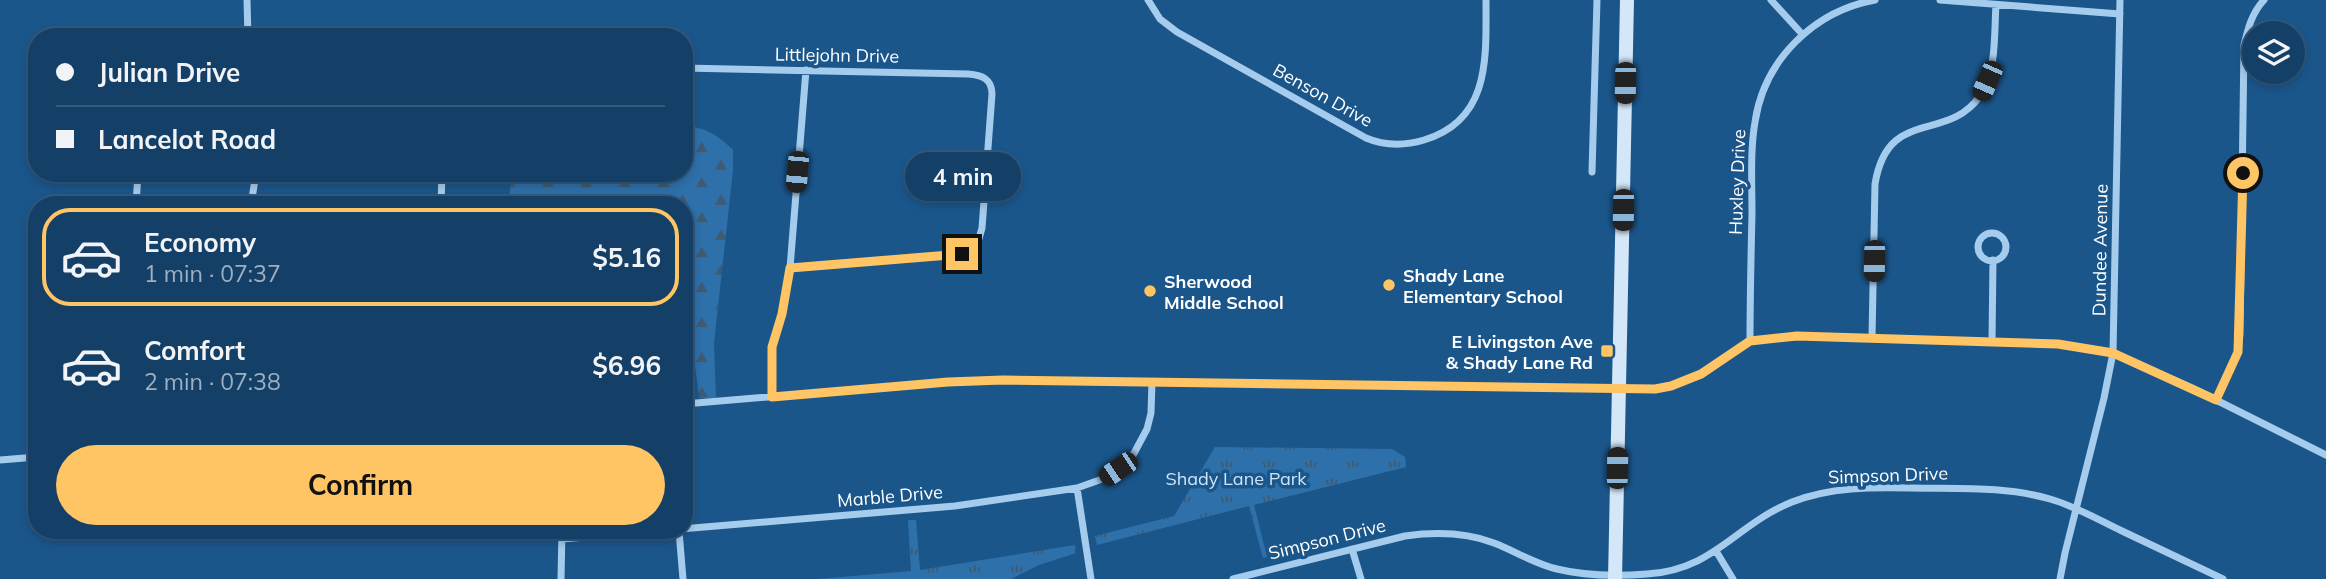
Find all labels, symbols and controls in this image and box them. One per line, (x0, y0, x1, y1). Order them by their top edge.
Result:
map controls (2242, 21, 2305, 84)
button: layers (2242, 21, 2305, 84)
street label: Littlejohn Drive (775, 42, 899, 68)
text: Julian Drive (98, 56, 240, 89)
street label: Benson Drive (1269, 58, 1377, 132)
car (1969, 58, 2006, 104)
car (1615, 62, 1636, 104)
text: Lancelot Road (98, 123, 276, 156)
street label: Huxley Drive (1724, 129, 1750, 235)
car (785, 150, 810, 194)
callout: 4 min (904, 152, 1020, 202)
route start (2227, 157, 2259, 189)
text: 4 min (933, 162, 993, 191)
street label: Dundee Avenue (2087, 184, 2113, 316)
car (1613, 189, 1634, 231)
icon: car (60, 226, 123, 289)
text: Economy (144, 226, 256, 259)
route end (946, 238, 978, 270)
car (1864, 240, 1885, 282)
text: $5.16 (592, 241, 661, 274)
text: 1 min · 07:37 (144, 259, 281, 288)
place label: Shady Lane Elementary School (1403, 264, 1563, 308)
place label: Sherwood Middle School (1164, 270, 1284, 314)
marker: Shady Lane Elementary School (1381, 277, 1397, 293)
marker: Sherwood Middle School (1142, 283, 1158, 299)
place label: E Livingston Ave & Shady Lane Rd (1446, 330, 1593, 374)
icon: car (60, 334, 123, 397)
text: Comfort (144, 334, 245, 367)
marker: E Livingston Ave & Shady Lane Rd (1599, 343, 1615, 359)
text: $6.96 (592, 349, 661, 382)
text: 2 min · 07:38 (144, 367, 281, 396)
button: Confirm (56, 445, 665, 525)
car (1607, 447, 1628, 489)
car (1095, 449, 1142, 489)
street label: Simpson Drive (1828, 461, 1948, 489)
park label: Shady Lane Park (1165, 467, 1307, 490)
street label: Marble Drive (836, 480, 944, 512)
street label: Simpson Drive (1266, 513, 1388, 565)

